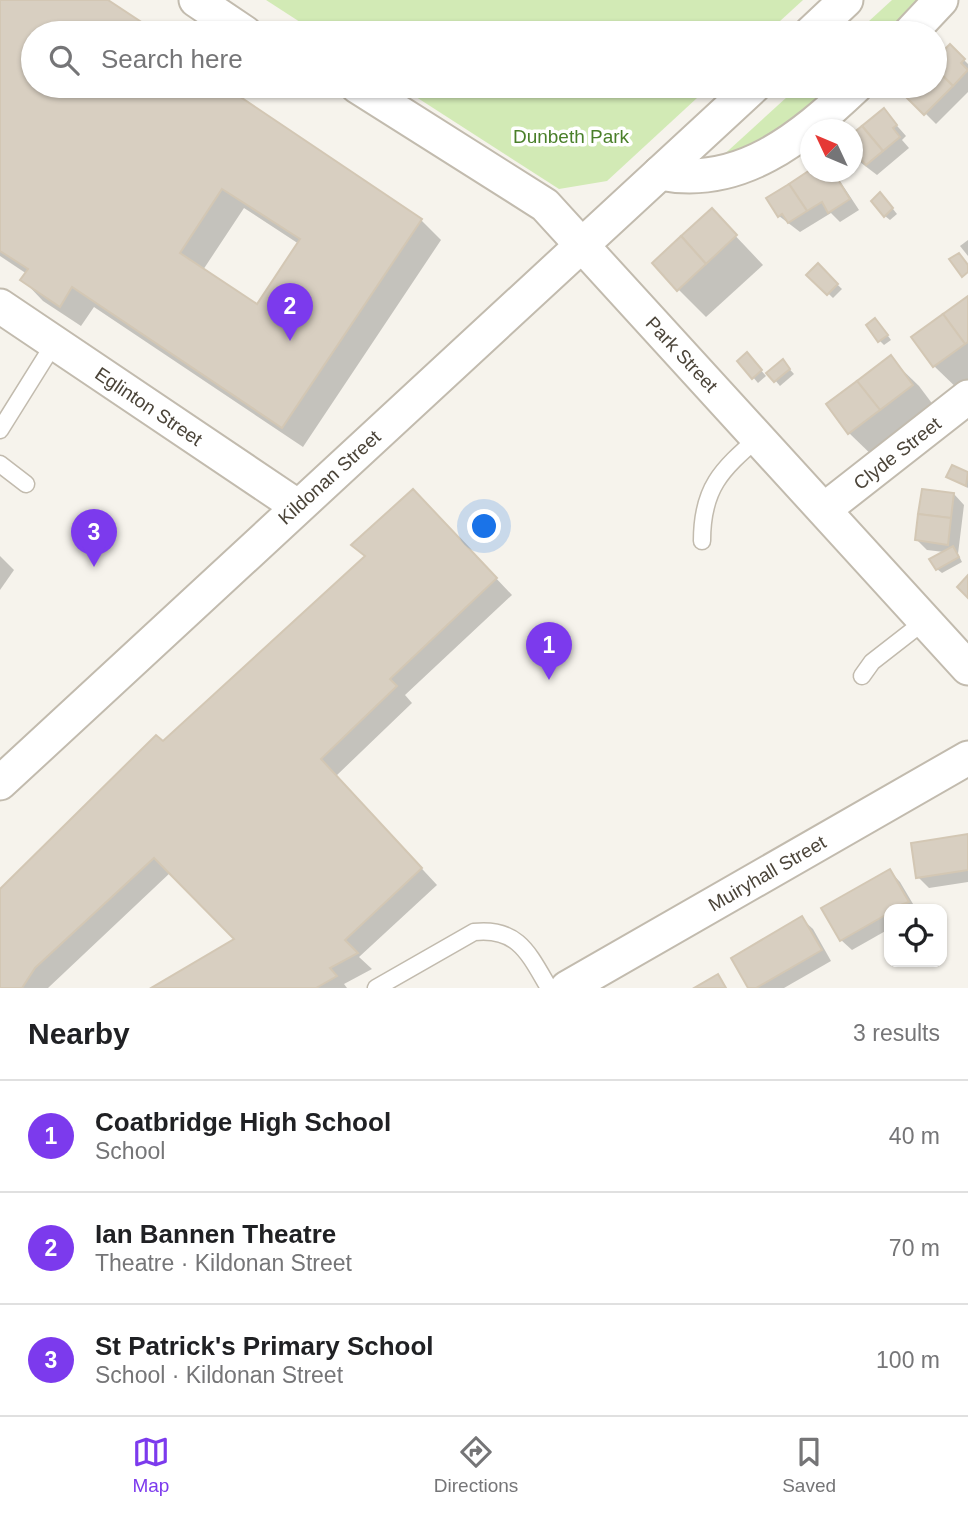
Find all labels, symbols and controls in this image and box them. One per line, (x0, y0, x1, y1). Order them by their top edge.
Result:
search box (21, 21, 947, 98)
icon: search (45, 41, 83, 79)
text: Search here (101, 44, 243, 74)
north arrow (800, 119, 863, 182)
park label: Dunbeth Park (513, 126, 630, 147)
pin: 2 (267, 283, 313, 341)
street label: Park Street (642, 312, 722, 397)
street label: Eglinton Street (91, 363, 207, 450)
street label: Clyde Street (850, 412, 946, 494)
street label: Kildonan Street (274, 426, 385, 529)
pin: 3 (71, 509, 117, 567)
your location (467, 509, 501, 543)
pin: 1 (526, 622, 572, 680)
street label: Muiryhall Street (705, 831, 830, 916)
map controls (884, 904, 947, 967)
button: locate (884, 904, 947, 967)
text: Nearby (28, 1017, 130, 1050)
text: 3 results (853, 1020, 940, 1046)
text: Coatbridge High School (95, 1107, 391, 1137)
text: 1 (45, 1123, 57, 1149)
text: 40 m (889, 1123, 940, 1149)
text: School (95, 1138, 165, 1164)
text: Ian Bannen Theatre (95, 1219, 336, 1249)
text: 2 (45, 1235, 57, 1261)
text: 70 m (889, 1235, 940, 1261)
text: Theatre · Kildonan Street (95, 1250, 352, 1276)
text: St Patrick's Primary School (95, 1331, 434, 1361)
text: 3 (45, 1347, 57, 1373)
text: 100 m (876, 1347, 940, 1373)
text: School · Kildonan Street (95, 1362, 343, 1388)
tab: Map (132, 1433, 170, 1497)
tab: Directions (434, 1433, 518, 1497)
tab: Saved (782, 1433, 836, 1497)

